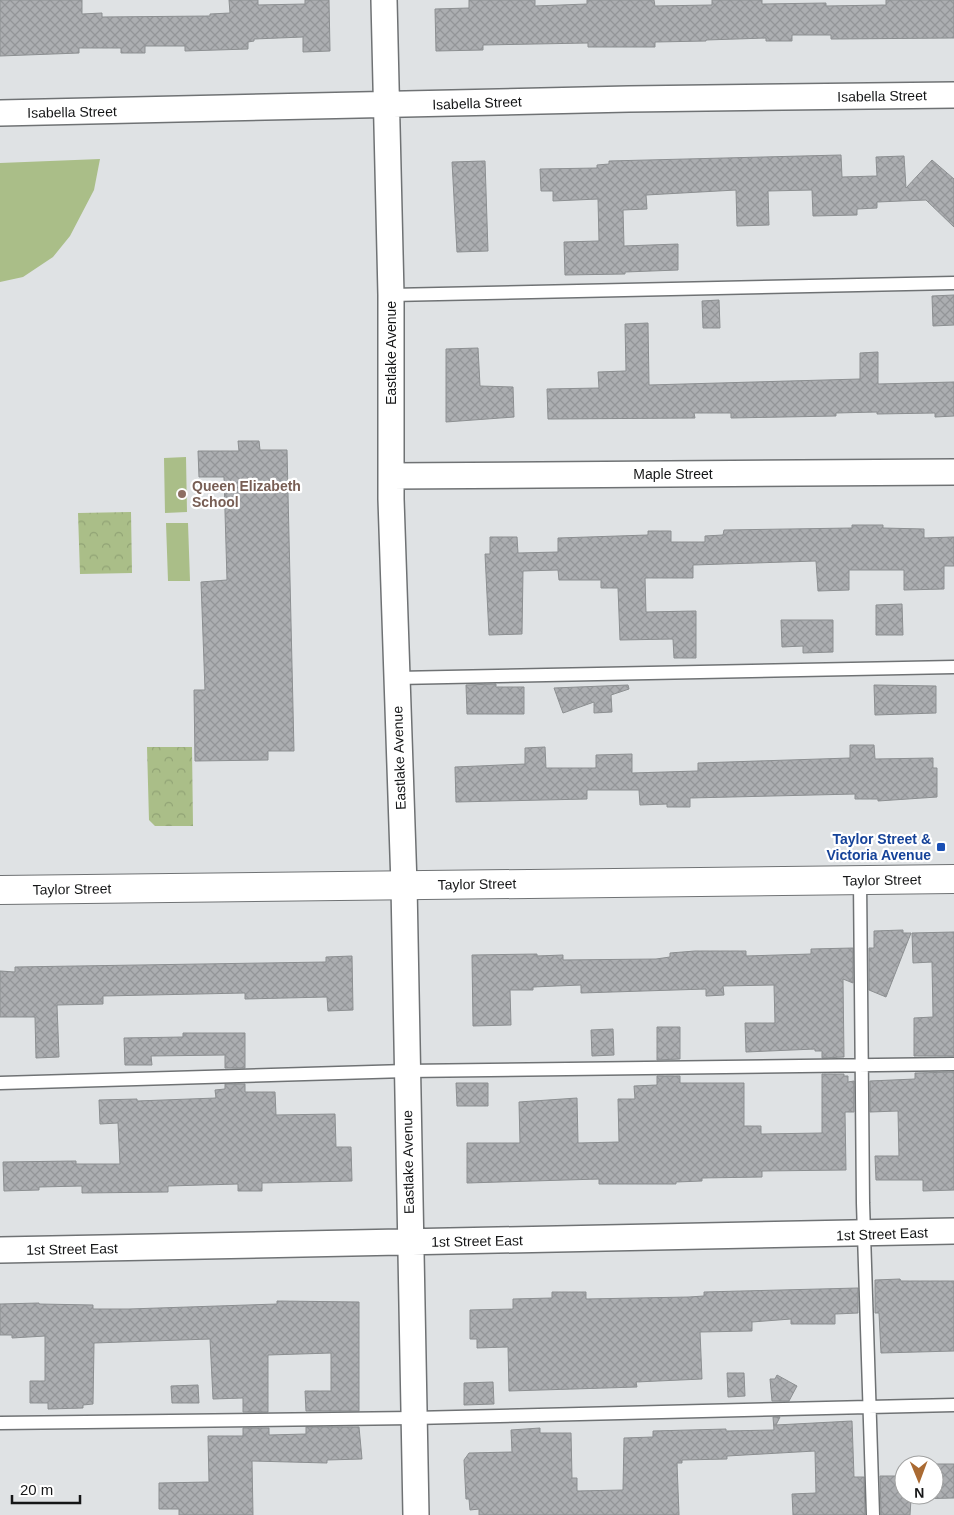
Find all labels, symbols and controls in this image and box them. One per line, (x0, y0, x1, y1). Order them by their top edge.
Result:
street label: Isabella Street (837, 87, 927, 105)
street label: Isabella Street (432, 93, 522, 113)
street label: Isabella Street (27, 103, 117, 121)
street label: Eastlake Avenue (383, 301, 399, 405)
street label: Maple Street (633, 466, 713, 482)
place label: Queen Elizabeth School (192, 478, 301, 510)
marker: Queen Elizabeth School (176, 488, 188, 500)
street label: Eastlake Avenue (389, 706, 409, 810)
place label: Taylor Street & Victoria Avenue (826, 831, 931, 863)
marker: Taylor Street & Victoria Avenue (935, 841, 947, 853)
street label: Taylor Street (843, 871, 922, 889)
street label: Taylor Street (438, 875, 517, 893)
street label: Taylor Street (33, 880, 112, 898)
street label: Eastlake Avenue (399, 1110, 417, 1214)
street label: 1st Street East (836, 1224, 928, 1244)
street label: 1st Street East (431, 1232, 523, 1250)
street label: 1st Street East (26, 1240, 118, 1258)
north arrow (894, 1455, 944, 1505)
scale bar (12, 1472, 80, 1504)
text: 20 m (20, 1481, 53, 1498)
text: N (914, 1485, 924, 1501)

